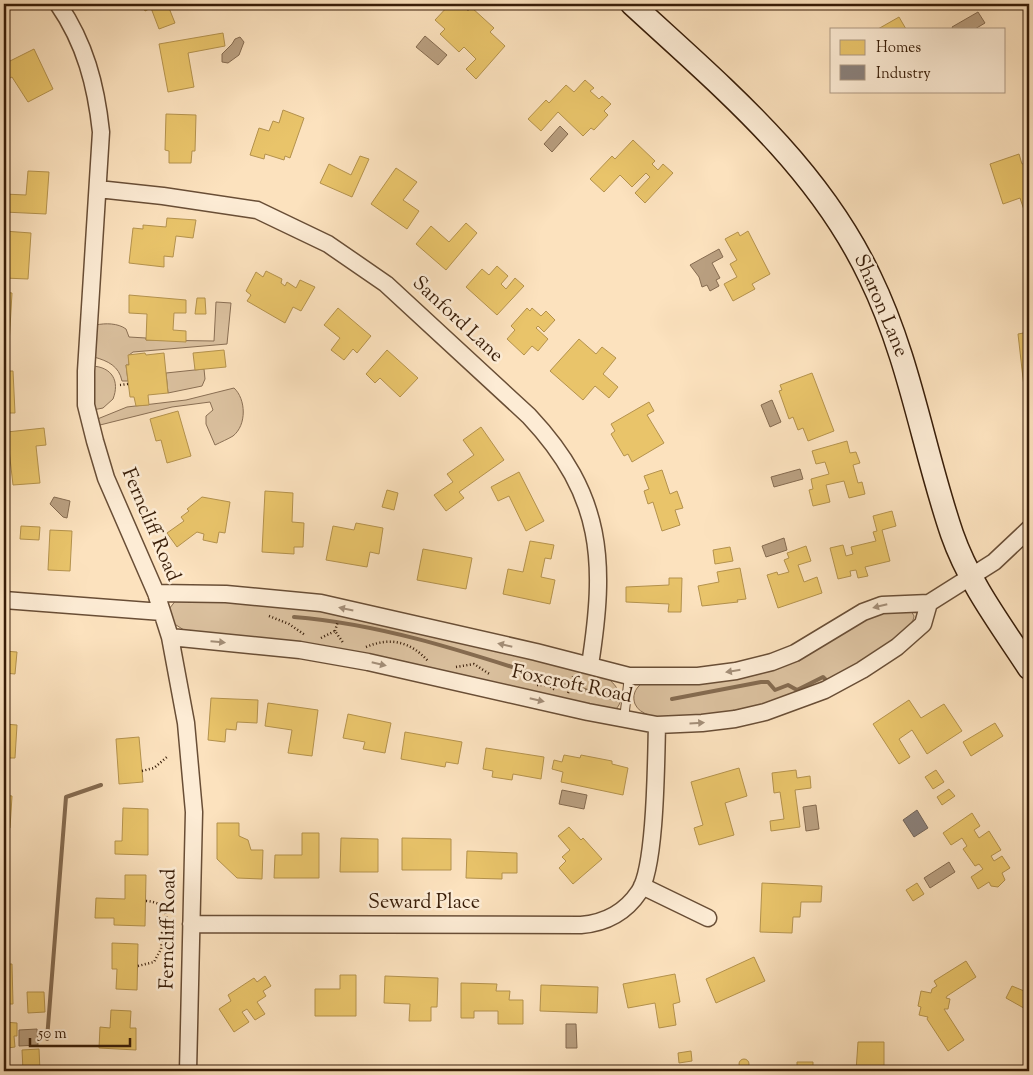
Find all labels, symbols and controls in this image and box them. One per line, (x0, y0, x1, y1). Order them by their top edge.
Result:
legend (830, 28, 1006, 92)
text: Homes (876, 38, 921, 59)
text: Industry (876, 64, 931, 85)
street label: Sharon Lane (845, 250, 915, 362)
street label: Sanford Lane (405, 270, 509, 370)
street label: Ferncliff Road (113, 464, 187, 586)
one-way arrow (873, 602, 888, 610)
one-way arrow (339, 605, 354, 613)
one-way arrow (210, 638, 226, 646)
one-way arrow (497, 640, 513, 648)
street label: Foxcroft Road (509, 658, 635, 712)
one-way arrow (371, 660, 387, 668)
one-way arrow (725, 668, 741, 676)
one-way arrow (530, 696, 545, 704)
one-way arrow (690, 718, 706, 726)
street label: Ferncliff Road (153, 868, 185, 990)
street label: Seward Place (368, 889, 480, 918)
scale bar (30, 1015, 130, 1047)
text: 50 m (37, 1024, 67, 1045)

